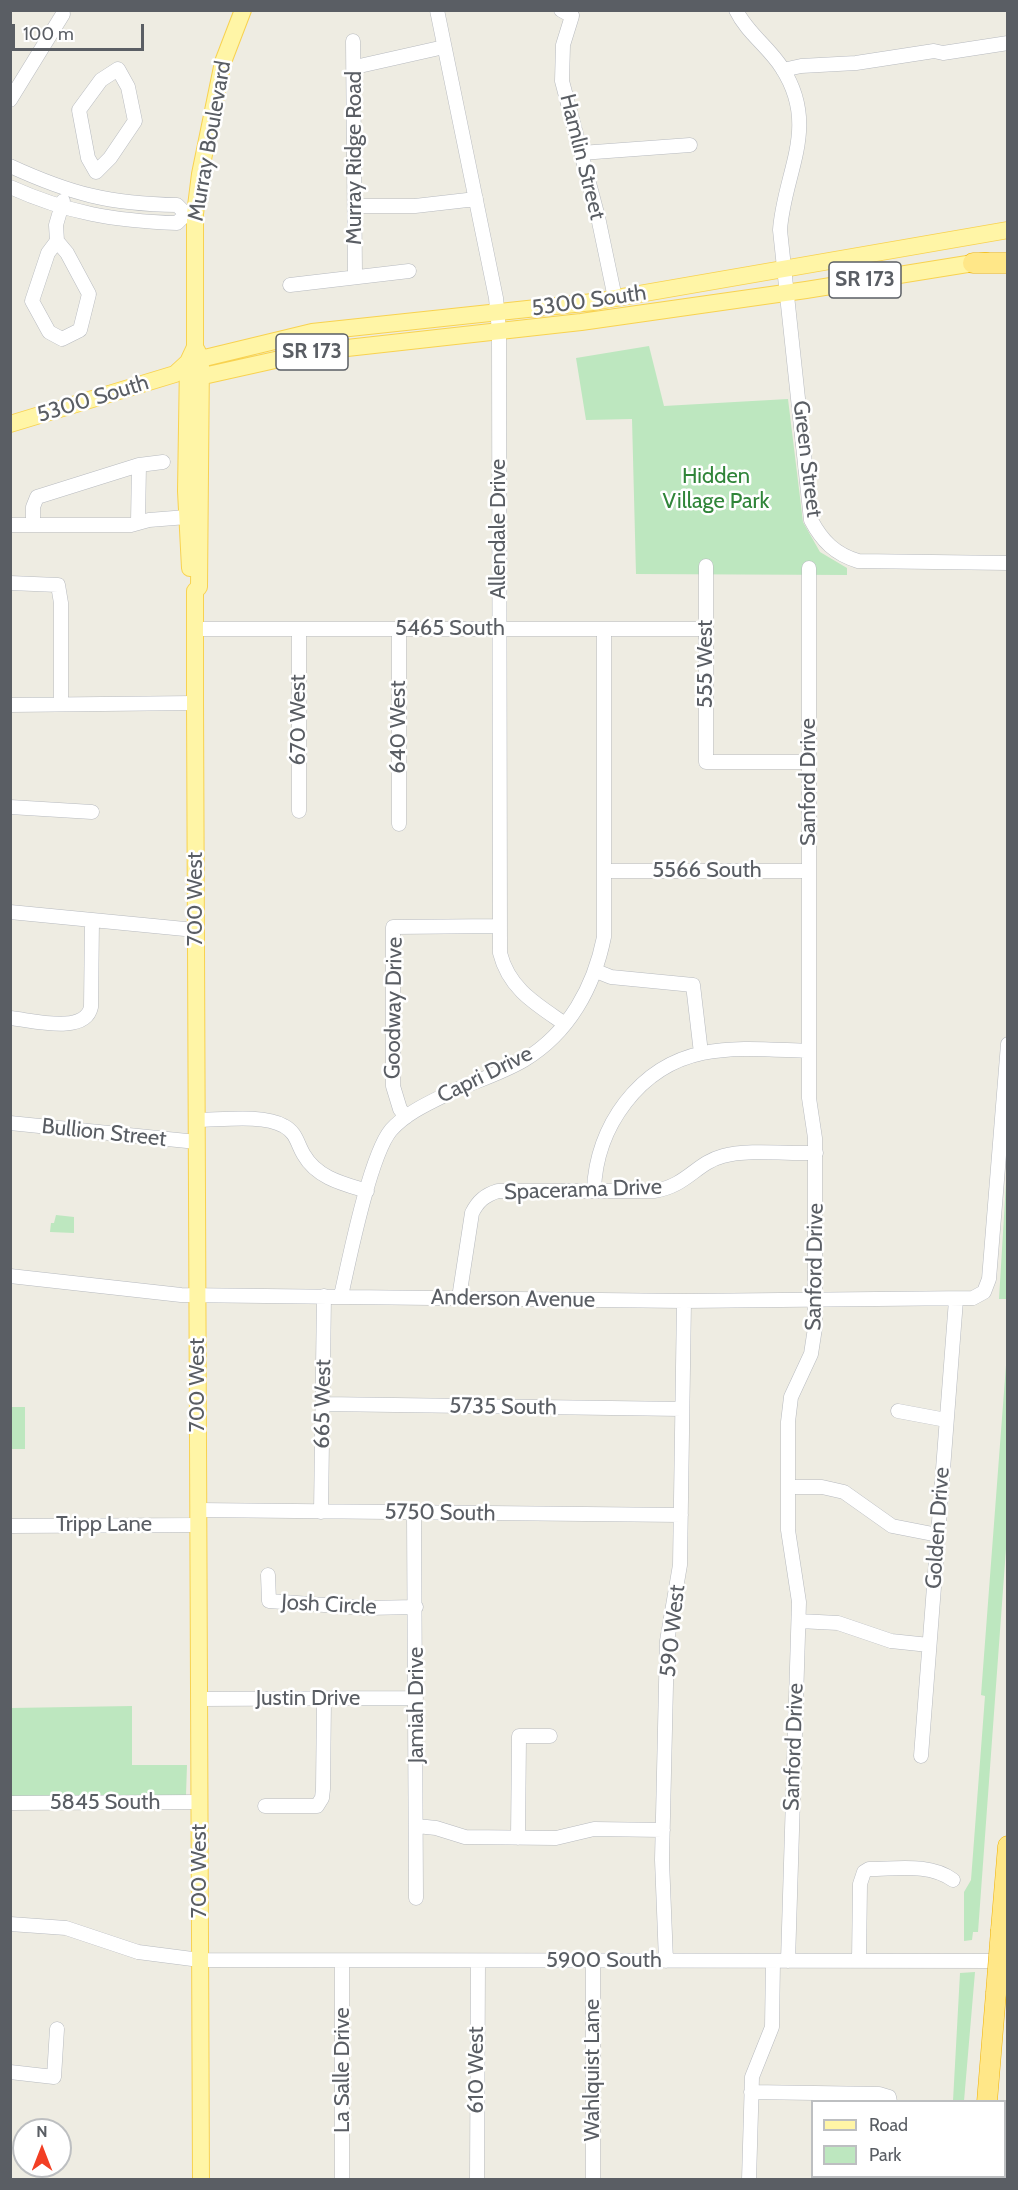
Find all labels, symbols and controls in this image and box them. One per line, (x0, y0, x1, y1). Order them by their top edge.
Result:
scale bar (15, 12, 147, 50)
text: 100 m (23, 23, 74, 45)
street label: Murray Boulevard (183, 59, 237, 223)
street label: Murray Ridge Road (342, 71, 368, 245)
street label: Hamlin Street (554, 91, 610, 223)
road number: SR 173 (829, 262, 901, 298)
street label: 5300 South (530, 280, 648, 322)
road number: SR 173 (276, 334, 348, 370)
street label: 5300 South (34, 370, 152, 428)
street label: Green Street (787, 399, 827, 519)
street label: Allendale Drive (486, 459, 512, 599)
park label: Hidden Village Park (663, 464, 769, 516)
street label: 5465 South (395, 616, 505, 642)
street label: 555 West (693, 620, 719, 708)
street label: 670 West (286, 674, 312, 766)
street label: 640 West (386, 680, 412, 774)
street label: Sanford Drive (796, 718, 822, 846)
street label: 700 West (183, 852, 209, 946)
street label: 5566 South (652, 858, 762, 884)
street label: Goodway Drive (380, 937, 408, 1079)
street label: Capri Drive (433, 1041, 537, 1109)
street label: Bullion Street (40, 1113, 168, 1153)
street label: Spacerama Drive (504, 1174, 662, 1206)
street label: Sanford Drive (801, 1203, 829, 1331)
street label: Anderson Avenue (431, 1284, 595, 1314)
street label: 700 West (185, 1338, 211, 1432)
street label: 665 West (309, 1359, 337, 1449)
street label: 5735 South (449, 1393, 557, 1421)
street label: Golden Drive (921, 1466, 955, 1590)
street label: 5750 South (384, 1499, 496, 1527)
street label: Tripp Lane (56, 1512, 152, 1538)
street label: 590 West (655, 1584, 691, 1678)
street label: Josh Circle (281, 1589, 377, 1621)
street label: Jamiah Drive (404, 1647, 430, 1763)
street label: Sanford Drive (779, 1683, 809, 1811)
street label: Justin Drive (256, 1686, 360, 1712)
street label: 5845 South (50, 1790, 160, 1816)
street label: 700 West (187, 1824, 213, 1918)
street label: 5900 South (546, 1948, 662, 1974)
street label: Wahlquist Lane (580, 1999, 606, 2141)
street label: La Salle Drive (330, 2007, 356, 2133)
street label: 610 West (464, 2026, 490, 2114)
legend (811, 2100, 1006, 2178)
text: Road (869, 2114, 908, 2136)
north arrow (12, 2118, 72, 2178)
text: N (36, 2122, 48, 2141)
text: Park (869, 2144, 901, 2166)

